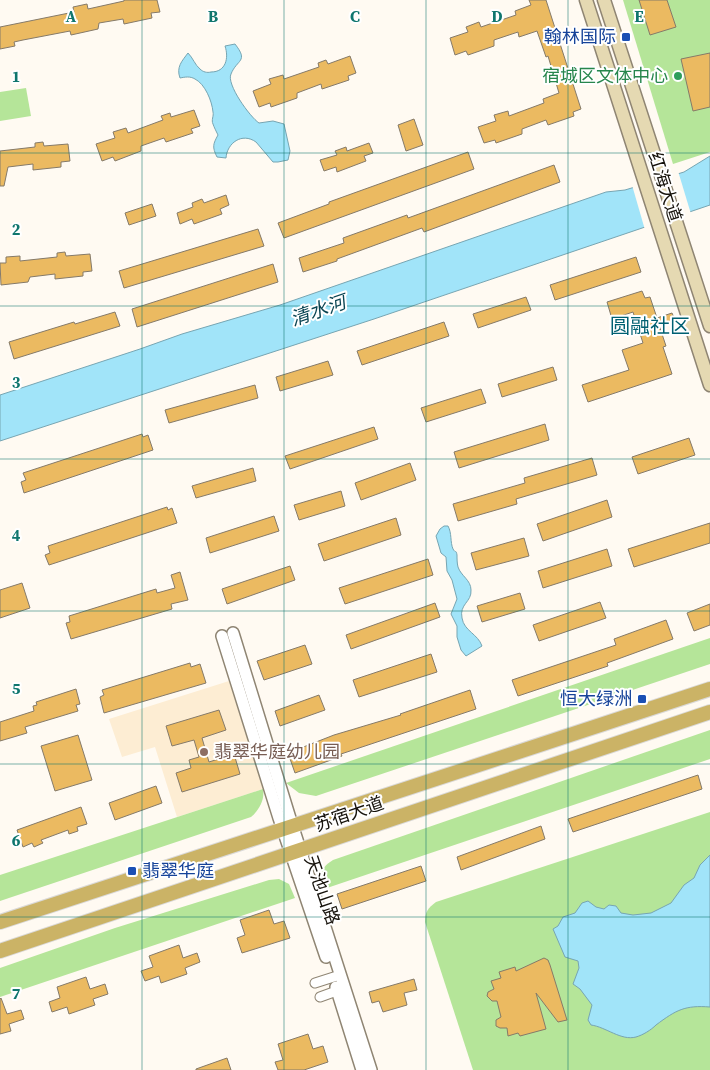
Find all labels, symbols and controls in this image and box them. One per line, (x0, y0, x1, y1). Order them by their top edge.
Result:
text: A (66, 5, 77, 27)
text: B (208, 5, 219, 27)
text: C (350, 5, 360, 27)
text: D (491, 5, 503, 27)
text: E (634, 5, 644, 27)
place label: 翰林国际 (544, 24, 616, 49)
marker: 翰林国际 (620, 31, 632, 43)
place label: 宿城区文体中心 (542, 63, 668, 88)
text: 1 (12, 65, 20, 87)
marker: 宿城区文体中心 (672, 70, 684, 82)
street label: 红海大道 (642, 149, 688, 225)
text: 2 (12, 218, 21, 240)
water label: 清水河 (287, 287, 353, 332)
district label: 圆融社区 (610, 312, 690, 340)
text: 3 (12, 371, 21, 393)
text: 4 (12, 524, 21, 546)
text: 5 (12, 677, 21, 699)
place label: 恒大绿洲 (560, 686, 632, 711)
marker: 恒大绿洲 (636, 693, 648, 705)
place label: 翡翠华庭幼儿园 (214, 739, 340, 764)
marker: 翡翠华庭幼儿园 (198, 746, 210, 758)
street label: 苏宿大道 (311, 790, 387, 837)
text: 6 (12, 829, 21, 851)
street label: 天池山路 (299, 852, 346, 928)
place label: 翡翠华庭 (142, 858, 214, 883)
marker: 翡翠华庭 (126, 865, 138, 877)
text: 7 (12, 982, 21, 1004)

